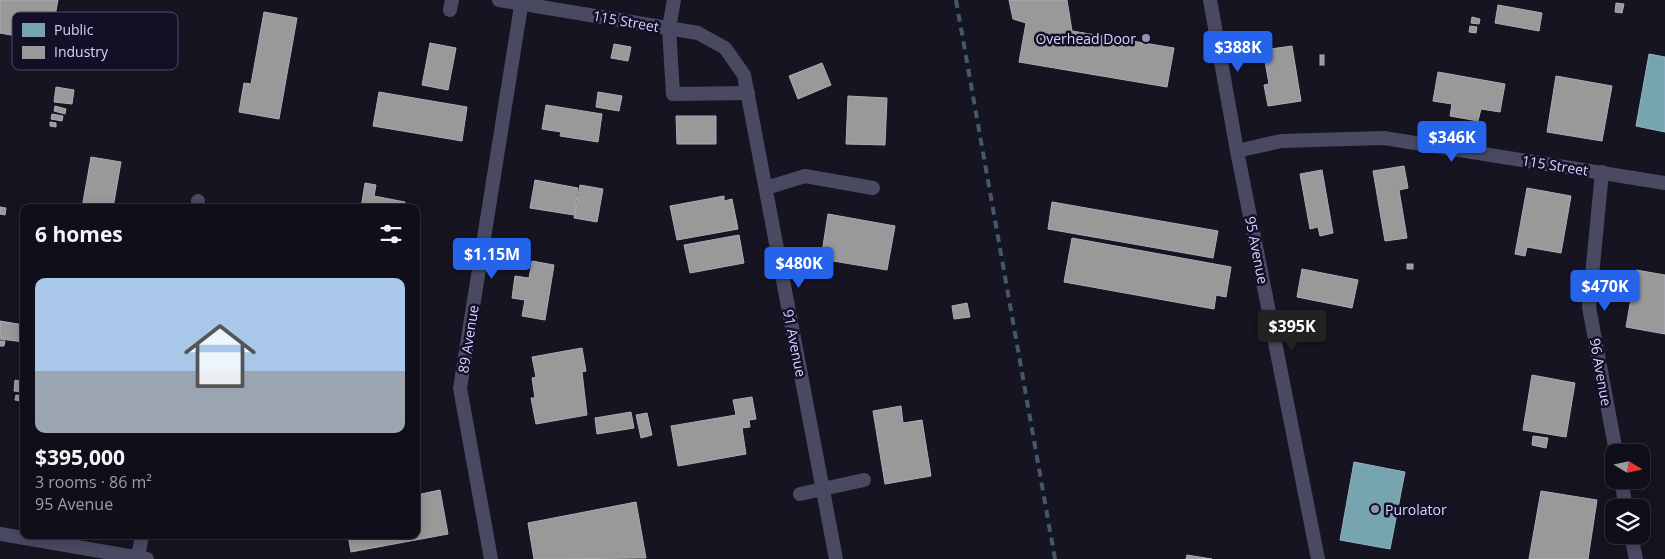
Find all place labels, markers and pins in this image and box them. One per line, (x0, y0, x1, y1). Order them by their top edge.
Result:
place label: Overhead Door (1035, 29, 1136, 48)
pin: $388K (1203, 30, 1273, 73)
marker: Overhead Door (1140, 32, 1152, 44)
pin: $346K (1417, 120, 1487, 163)
pin: $1.15M (451, 238, 533, 280)
pin: $480K (764, 246, 834, 289)
pin: $470K (1570, 270, 1640, 312)
pin: $395K (1257, 310, 1327, 352)
place label: Purolator (1385, 500, 1447, 519)
marker: Purolator (1369, 503, 1381, 515)

